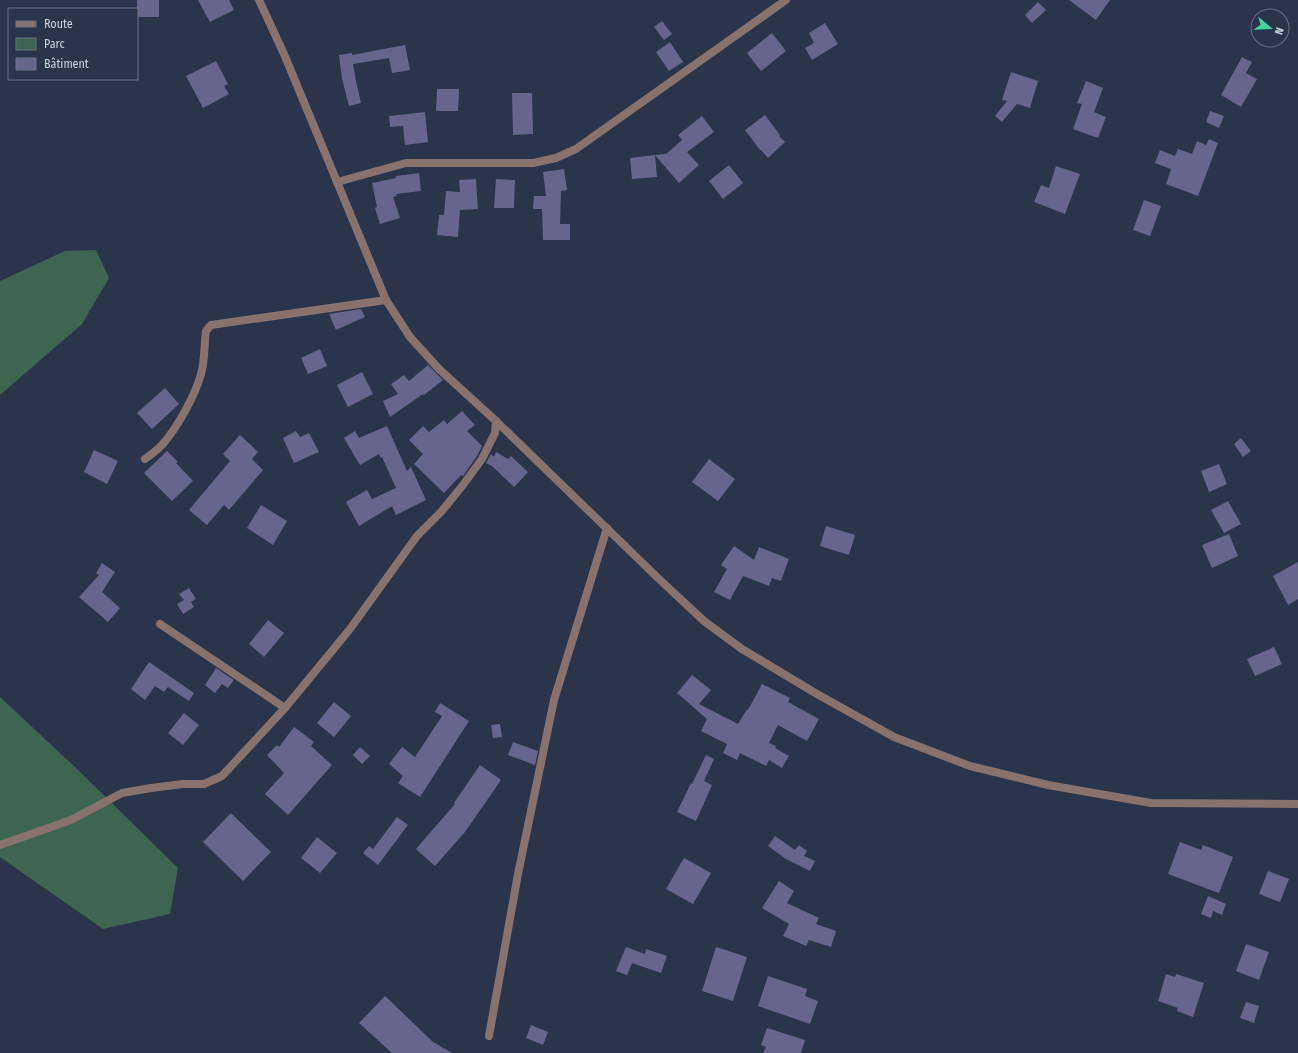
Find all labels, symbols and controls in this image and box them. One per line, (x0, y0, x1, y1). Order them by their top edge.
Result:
legend (8, 8, 138, 80)
north arrow (1250, 8, 1290, 48)
text: Route (44, 17, 73, 31)
text: N (1272, 26, 1286, 36)
text: Parc (44, 37, 65, 51)
text: Bâtiment (44, 57, 89, 71)

